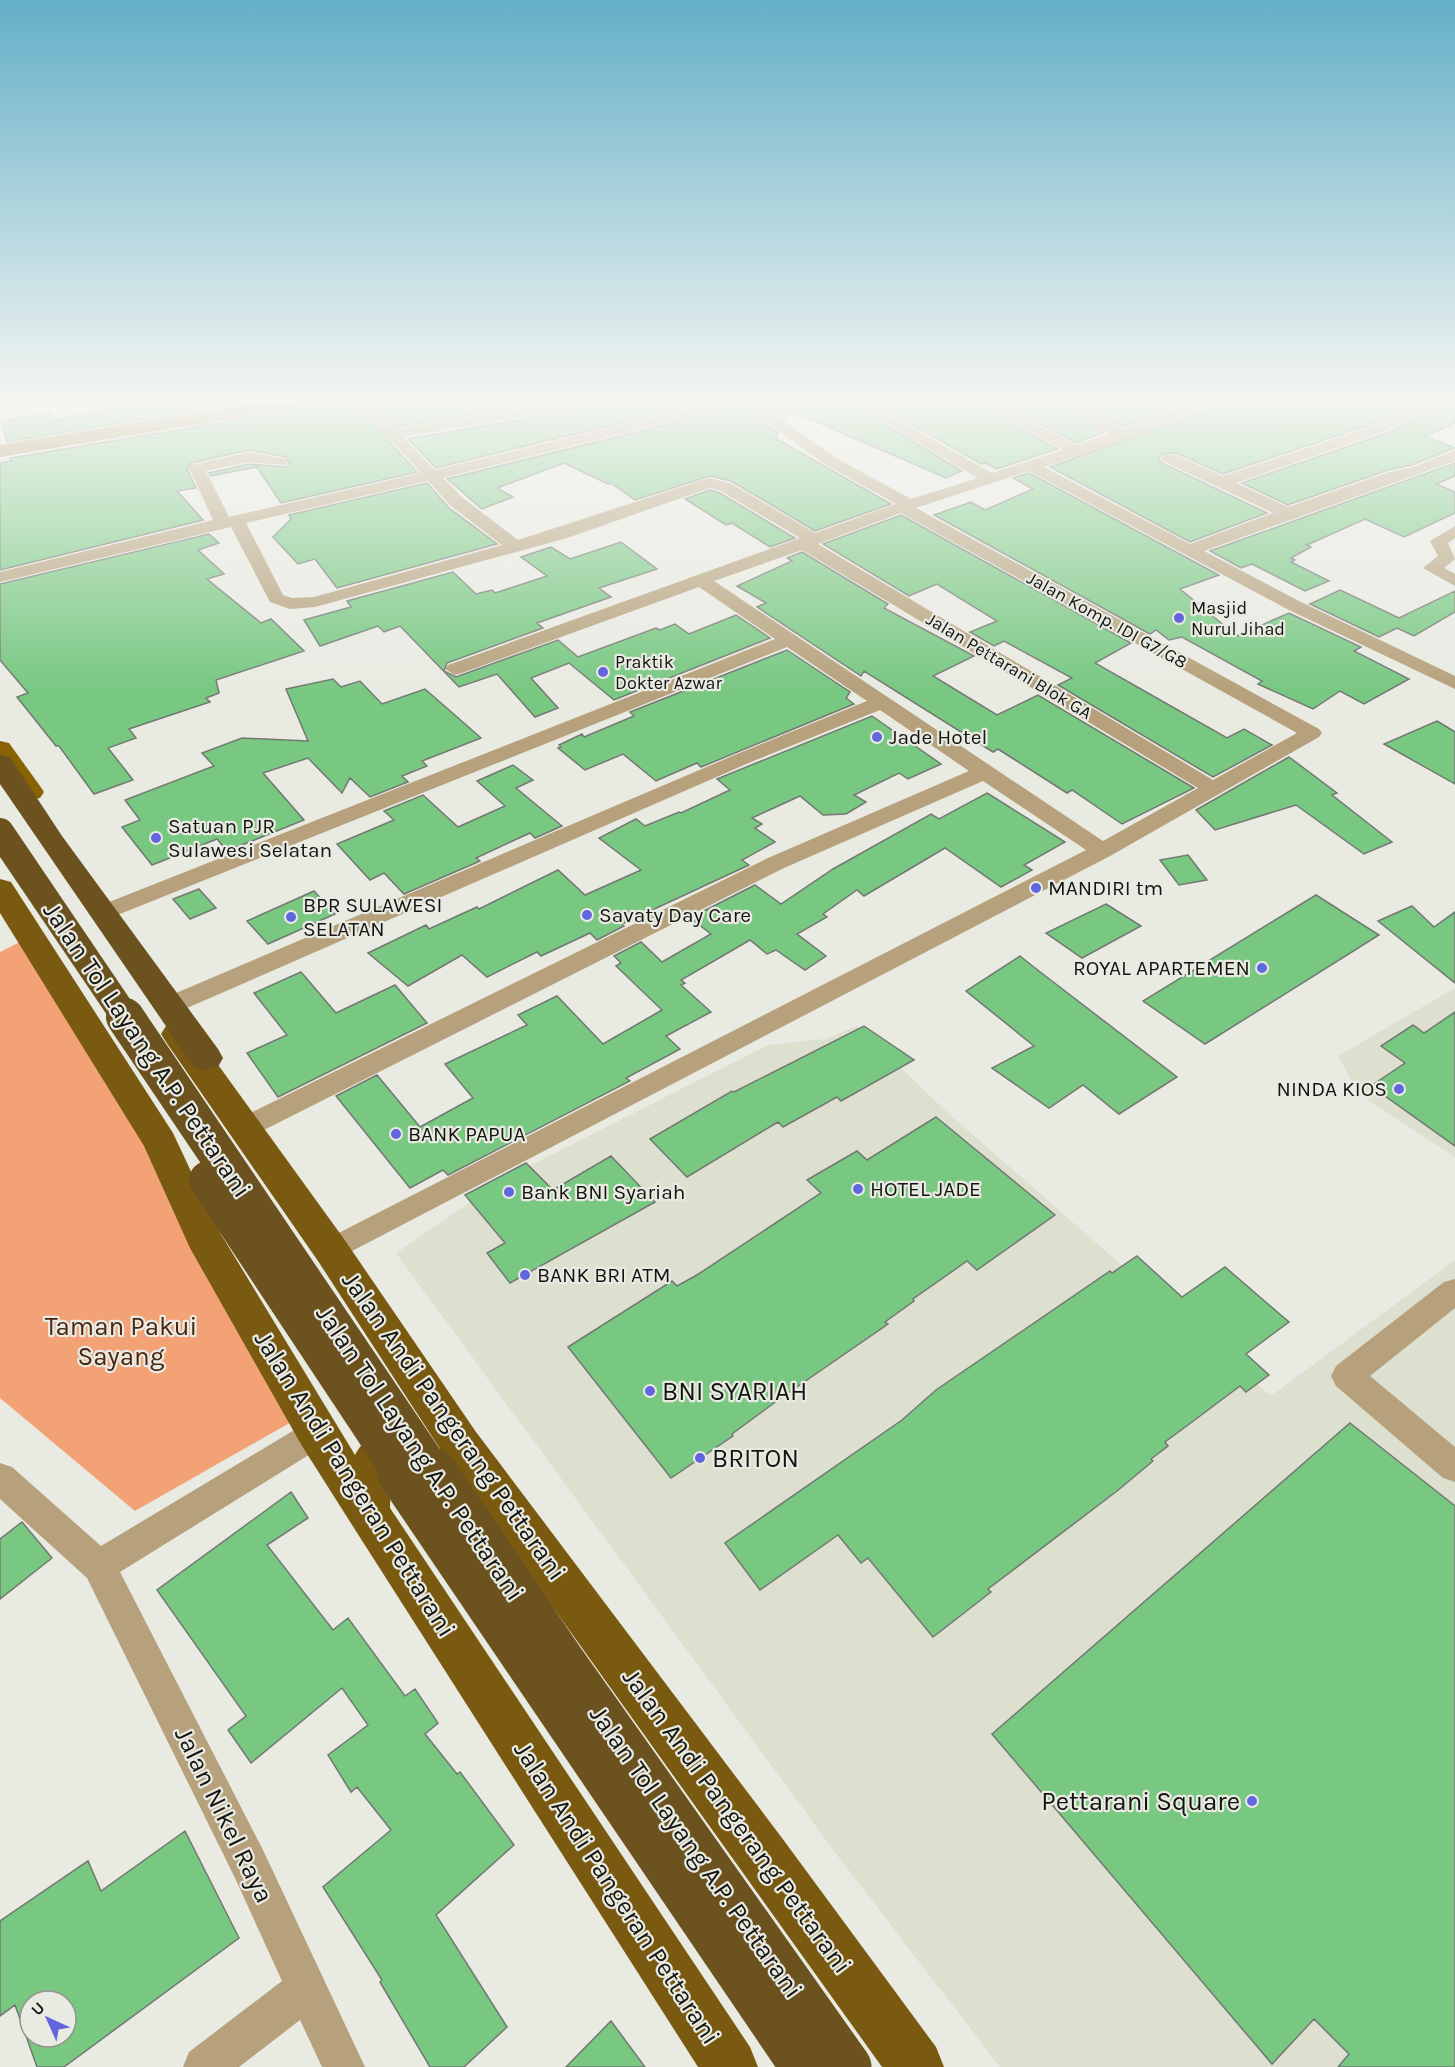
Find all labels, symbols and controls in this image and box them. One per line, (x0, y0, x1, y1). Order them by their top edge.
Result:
street label: Jalan Komp. IDI G7/G8 (1023, 567, 1191, 673)
place label: Masjid Nurul Jihad (1191, 597, 1285, 640)
street label: Jalan Pettarani Blok GA (922, 608, 1096, 724)
marker: Masjid Nurul Jihad (1172, 611, 1186, 625)
place label: Praktik Dokter Azwar (615, 651, 722, 694)
marker: Praktik Dokter Azwar (596, 665, 610, 679)
place label: Jade Hotel (889, 725, 987, 749)
marker: Jade Hotel (870, 730, 884, 744)
place label: Satuan PJR Sulawesi Selatan (168, 814, 332, 862)
marker: Satuan PJR Sulawesi Selatan (149, 831, 163, 845)
place label: MANDIRI tm (1048, 876, 1163, 900)
marker: MANDIRI tm (1029, 881, 1043, 895)
place label: BPR SULAWESI SELATAN (303, 893, 442, 941)
street label: Jalan Tol Layang A.P. Pettarani (36, 896, 258, 1204)
place label: Savaty Day Care (599, 903, 751, 927)
marker: Savaty Day Care (580, 908, 594, 922)
marker: BPR SULAWESI SELATAN (284, 910, 298, 924)
place label: ROYAL APARTEMEN (1073, 956, 1250, 980)
marker: ROYAL APARTEMEN (1255, 961, 1269, 975)
place label: NINDA KIOS (1277, 1077, 1387, 1101)
marker: NINDA KIOS (1392, 1082, 1406, 1096)
place label: BANK PAPUA (408, 1122, 526, 1146)
marker: BANK PAPUA (389, 1127, 403, 1141)
place label: HOTEL JADE (870, 1177, 981, 1201)
place label: Bank BNI Syariah (521, 1180, 686, 1204)
marker: HOTEL JADE (851, 1182, 865, 1196)
marker: Bank BNI Syariah (502, 1185, 516, 1199)
place label: BANK BRI ATM (537, 1263, 671, 1287)
street label: Jalan Andi Pangerang Pettarani (335, 1266, 573, 1586)
marker: BANK BRI ATM (518, 1268, 532, 1282)
street label: Jalan Tol Layang A.P. Pettarani (309, 1299, 531, 1607)
park label: Taman Pakui Sayang (45, 1311, 197, 1372)
street label: Jalan Andi Pangeran Pettarani (248, 1325, 462, 1643)
place label: BNI SYARIAH (662, 1376, 807, 1407)
marker: BNI SYARIAH (643, 1384, 657, 1398)
place label: BRITON (712, 1443, 799, 1474)
marker: BRITON (693, 1451, 707, 1465)
street label: Jalan Andi Pangerang Pettarani (616, 1662, 858, 1980)
street label: Jalan Tol Layang A.P. Pettarani (583, 1700, 809, 2004)
street label: Jalan Nikel Raya (168, 1722, 280, 1908)
street label: Jalan Andi Pangeran Pettarani (507, 1736, 727, 2050)
place label: Pettarani Square (1041, 1786, 1240, 1817)
marker: Pettarani Square (1245, 1794, 1259, 1808)
north arrow (18, 1989, 78, 2049)
text: U (27, 1998, 48, 2019)

